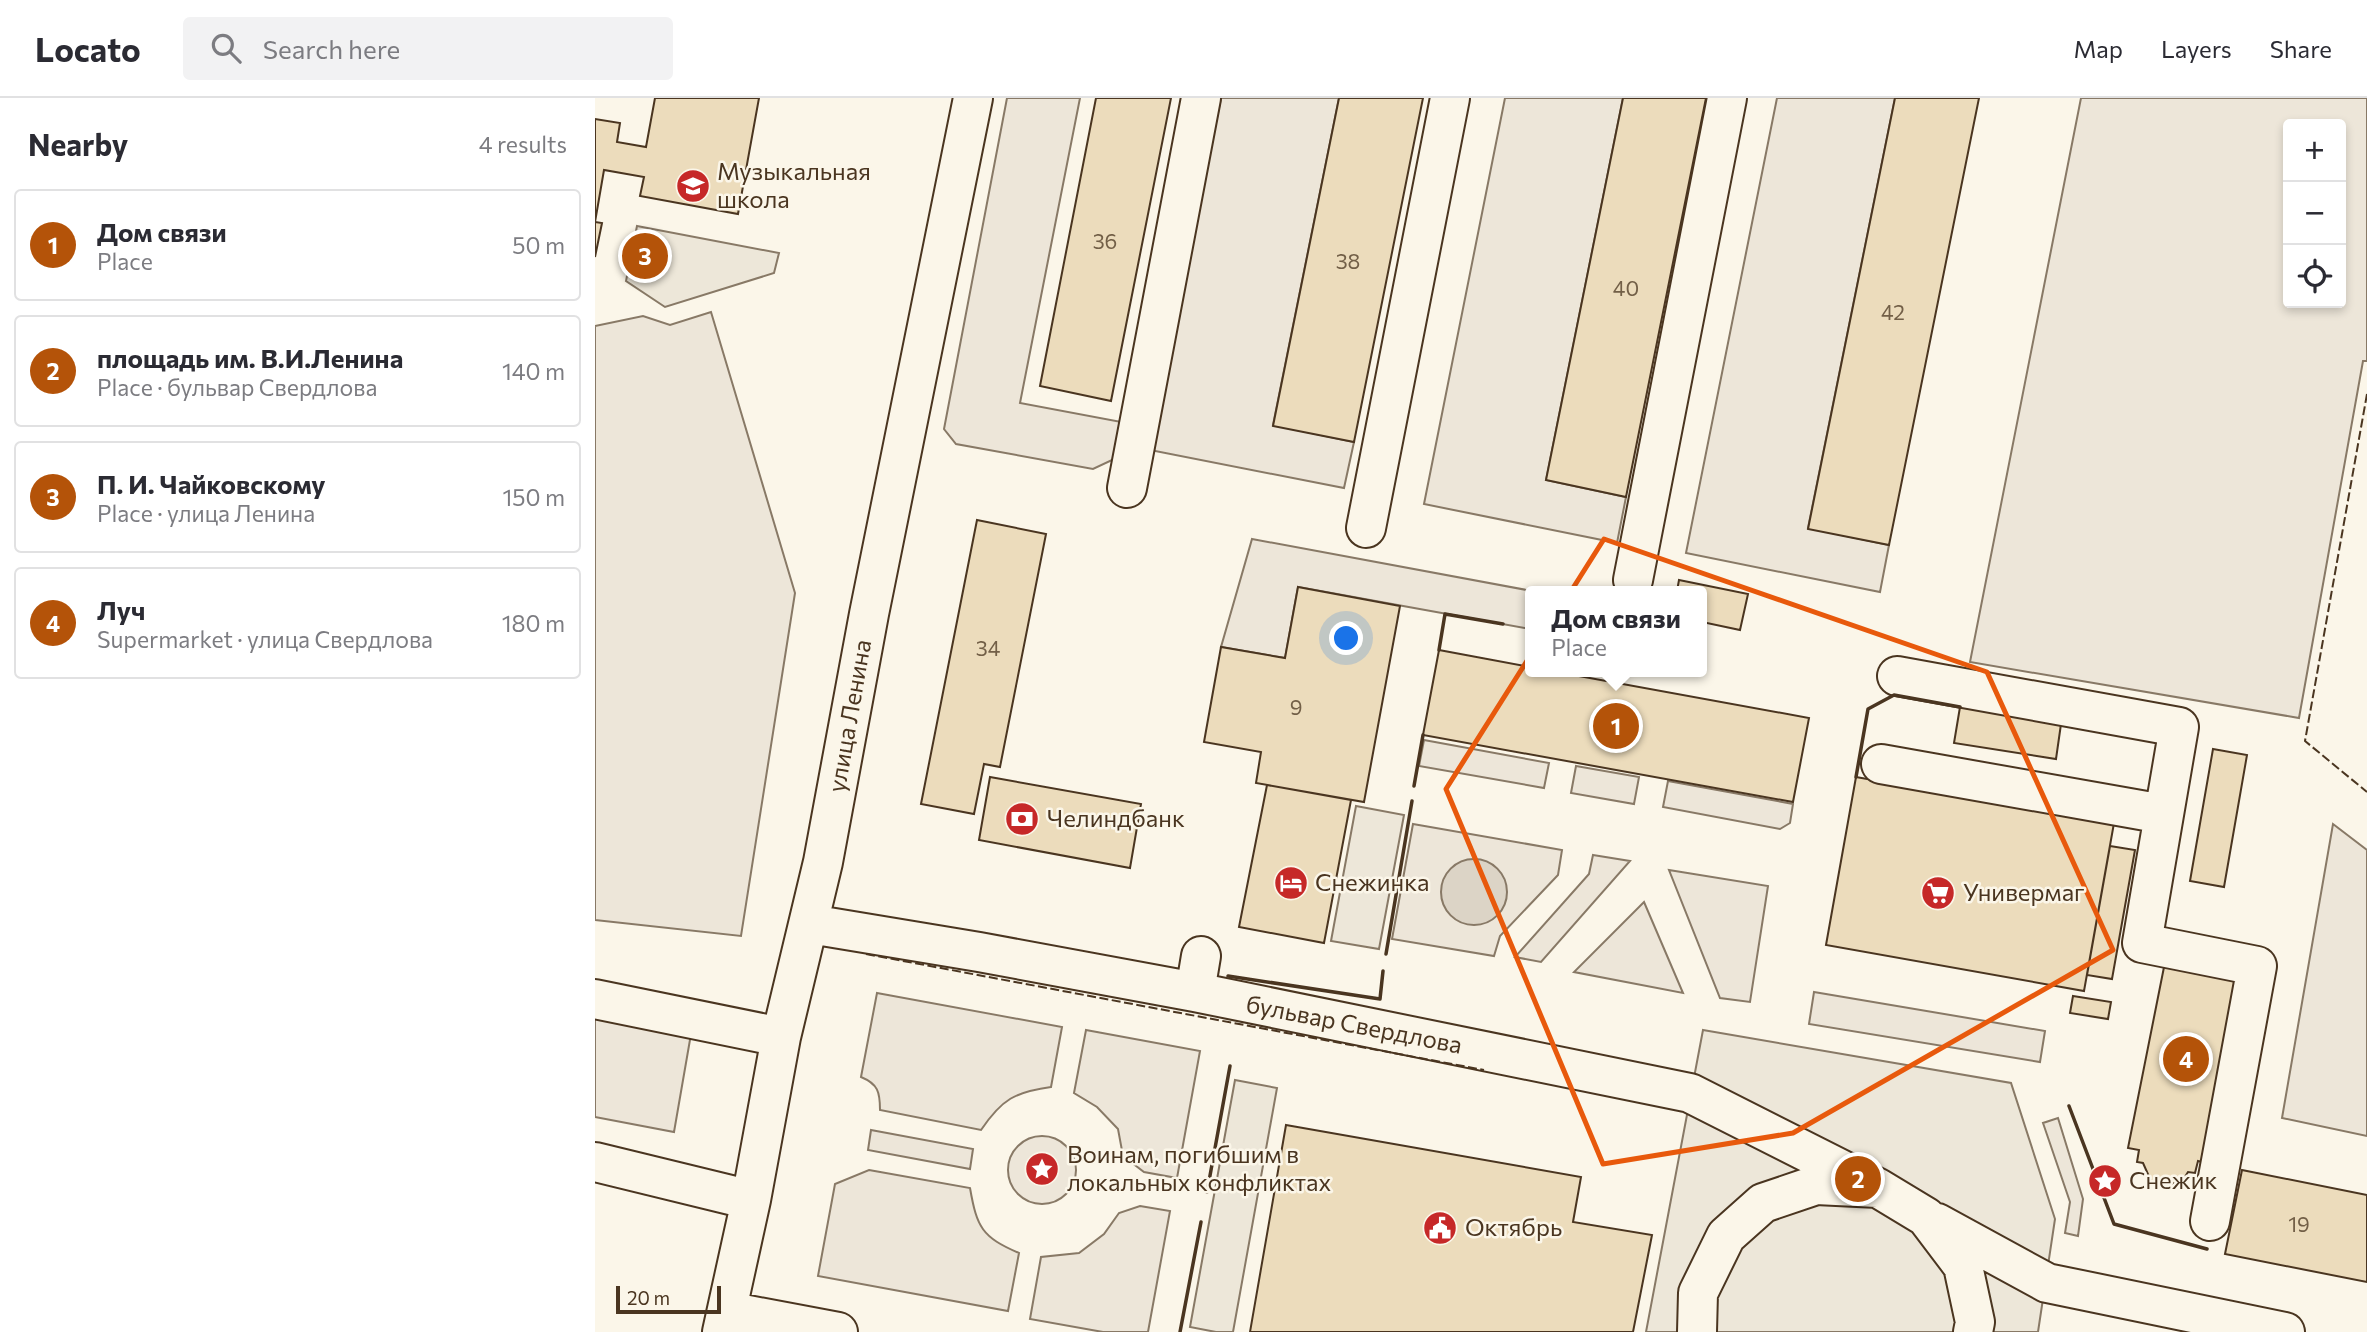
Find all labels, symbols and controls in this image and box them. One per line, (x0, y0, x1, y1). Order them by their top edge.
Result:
search box (183, 17, 673, 80)
text: Locato (35, 28, 141, 69)
icon: search (207, 29, 245, 67)
text: Search here (263, 33, 400, 64)
text: Map (2074, 34, 2123, 63)
text: Layers (2161, 34, 2232, 63)
text: Share (2270, 34, 2332, 63)
map controls (2283, 119, 2346, 308)
button: + (2283, 119, 2346, 182)
text: Nearby (28, 125, 128, 162)
text: 4 results (479, 130, 567, 158)
place label: Музыкальная школа (717, 156, 871, 213)
school or university icon: Музыкальная школа (674, 167, 712, 205)
button: − (2283, 182, 2346, 245)
text: Дом связи (97, 216, 227, 247)
house number: 36 (1093, 228, 1117, 253)
pin: 3 (622, 230, 668, 282)
text: 1 (48, 231, 58, 259)
text: 50 m (512, 231, 565, 259)
button: locate (2283, 245, 2346, 308)
text: Place (97, 247, 153, 275)
house number: 38 (1336, 248, 1360, 273)
house number: 40 (1613, 275, 1639, 300)
house number: 42 (1881, 299, 1905, 324)
text: площадь им. В.И.Ленина (97, 342, 403, 373)
text: 2 (46, 357, 60, 385)
text: 140 m (502, 357, 565, 385)
text: Place · бульвар Свердлова (97, 373, 377, 401)
text: П. И. Чайковскому (97, 468, 326, 499)
text: 3 (46, 483, 60, 511)
text: 150 m (502, 483, 565, 511)
text: Place · улица Ленина (97, 499, 315, 527)
popup (1525, 586, 1707, 677)
text: Луч (97, 594, 145, 625)
text: Дом связи (1551, 602, 1681, 633)
text: 4 (46, 609, 60, 637)
text: 180 m (502, 609, 565, 637)
your location (1329, 621, 1363, 655)
text: Supermarket · улица Свердлова (97, 625, 433, 653)
text: Place (1551, 633, 1607, 661)
house number: 34 (976, 635, 1001, 660)
street label: улица Ленина (821, 637, 876, 794)
house number: 9 (1290, 694, 1302, 719)
pin: 1 (1593, 700, 1639, 752)
bank icon: Челиндбанк (1003, 800, 1041, 838)
place label: Челиндбанк (1047, 803, 1185, 832)
hotel icon: Снежинка (1272, 864, 1310, 902)
place label: Снежинка (1315, 867, 1430, 896)
supermarket icon: Универмаг (1919, 874, 1957, 912)
place label: Универмаг (1963, 877, 2085, 906)
street label: бульвар Свердлова (1244, 988, 1465, 1059)
pin: 4 (2163, 1033, 2209, 1085)
place label: Воинам, погибшим в локальных конфликтах (1067, 1139, 1332, 1196)
place icon: Воинам, погибшим в локальных конфликтах (1023, 1150, 1061, 1188)
pin: 2 (1835, 1153, 1881, 1205)
place icon: Снежик (2086, 1162, 2124, 1200)
place label: Снежик (2129, 1165, 2218, 1194)
public building icon: Октябрь (1421, 1209, 1459, 1247)
house number: 19 (2288, 1211, 2310, 1236)
place label: Октябрь (1465, 1212, 1562, 1241)
scale bar (616, 1283, 721, 1315)
text: 20 m (627, 1286, 670, 1309)

